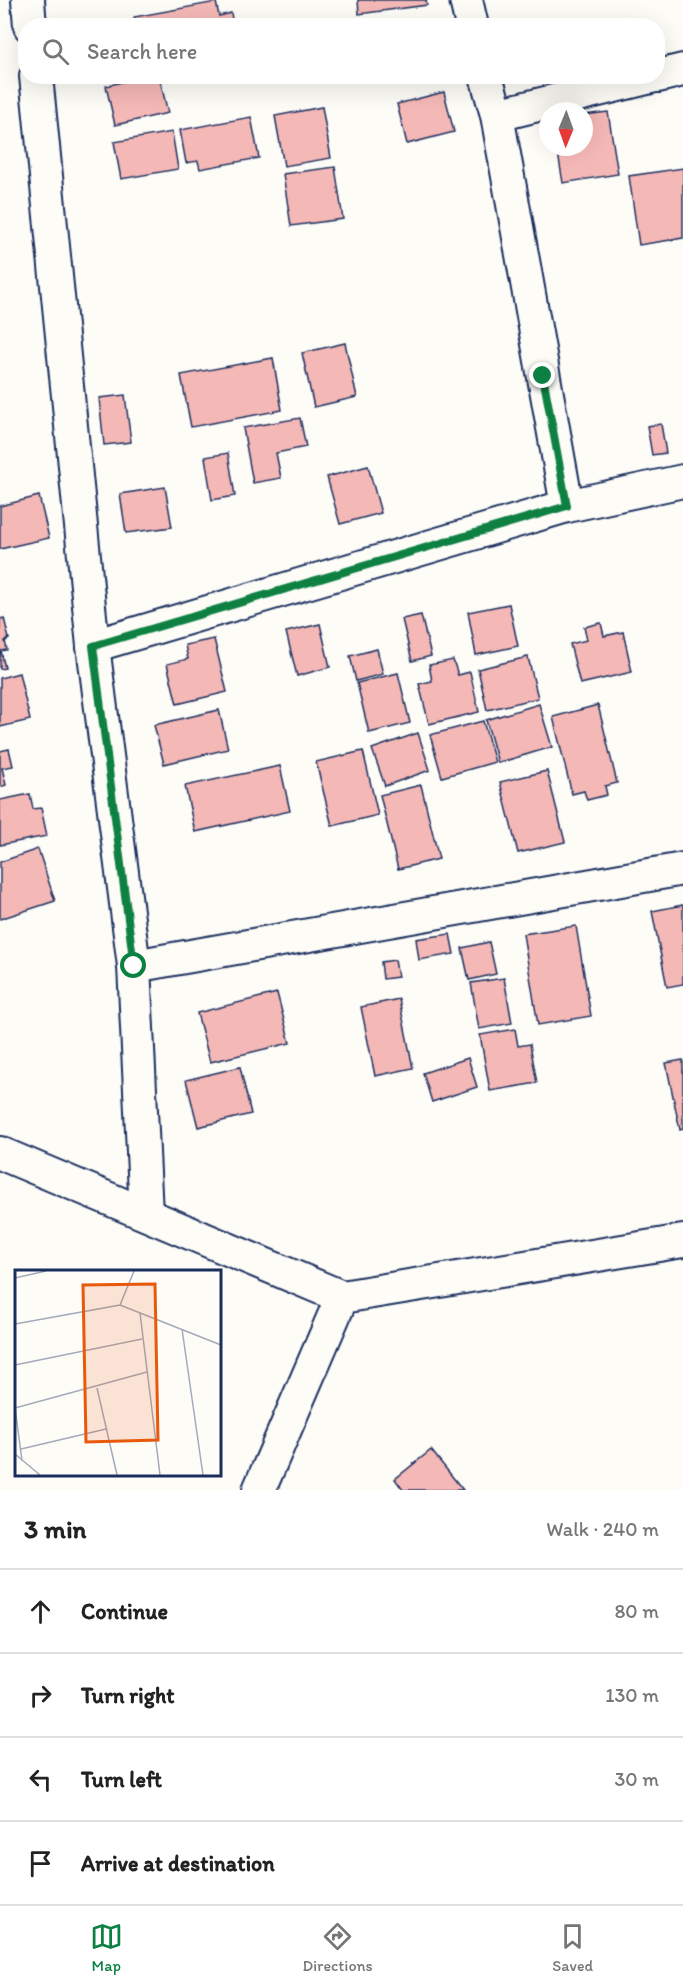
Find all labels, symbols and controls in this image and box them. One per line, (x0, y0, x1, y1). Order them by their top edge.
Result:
search box (18, 18, 665, 84)
icon: search (39, 35, 72, 68)
text: Search here (87, 38, 197, 65)
north arrow (539, 102, 593, 156)
route end (529, 362, 555, 388)
route start (120, 952, 146, 978)
inset map (15, 1270, 220, 1475)
text: 3 min (24, 1513, 86, 1545)
text: Walk · 240 m (546, 1517, 659, 1541)
icon: ahead (24, 1595, 57, 1628)
text: Continue (81, 1598, 168, 1625)
text: 80 m (614, 1599, 659, 1623)
icon: right (24, 1679, 57, 1712)
text: Turn right (81, 1682, 175, 1709)
text: 130 m (605, 1683, 659, 1707)
icon: left (24, 1763, 57, 1796)
text: Turn left (81, 1766, 162, 1793)
text: 30 m (614, 1767, 659, 1791)
icon: arrive (24, 1847, 57, 1880)
text: Arrive at destination (81, 1850, 275, 1877)
tab: Map (90, 1920, 123, 1975)
tab: Directions (302, 1920, 373, 1975)
tab: Saved (552, 1920, 593, 1975)

